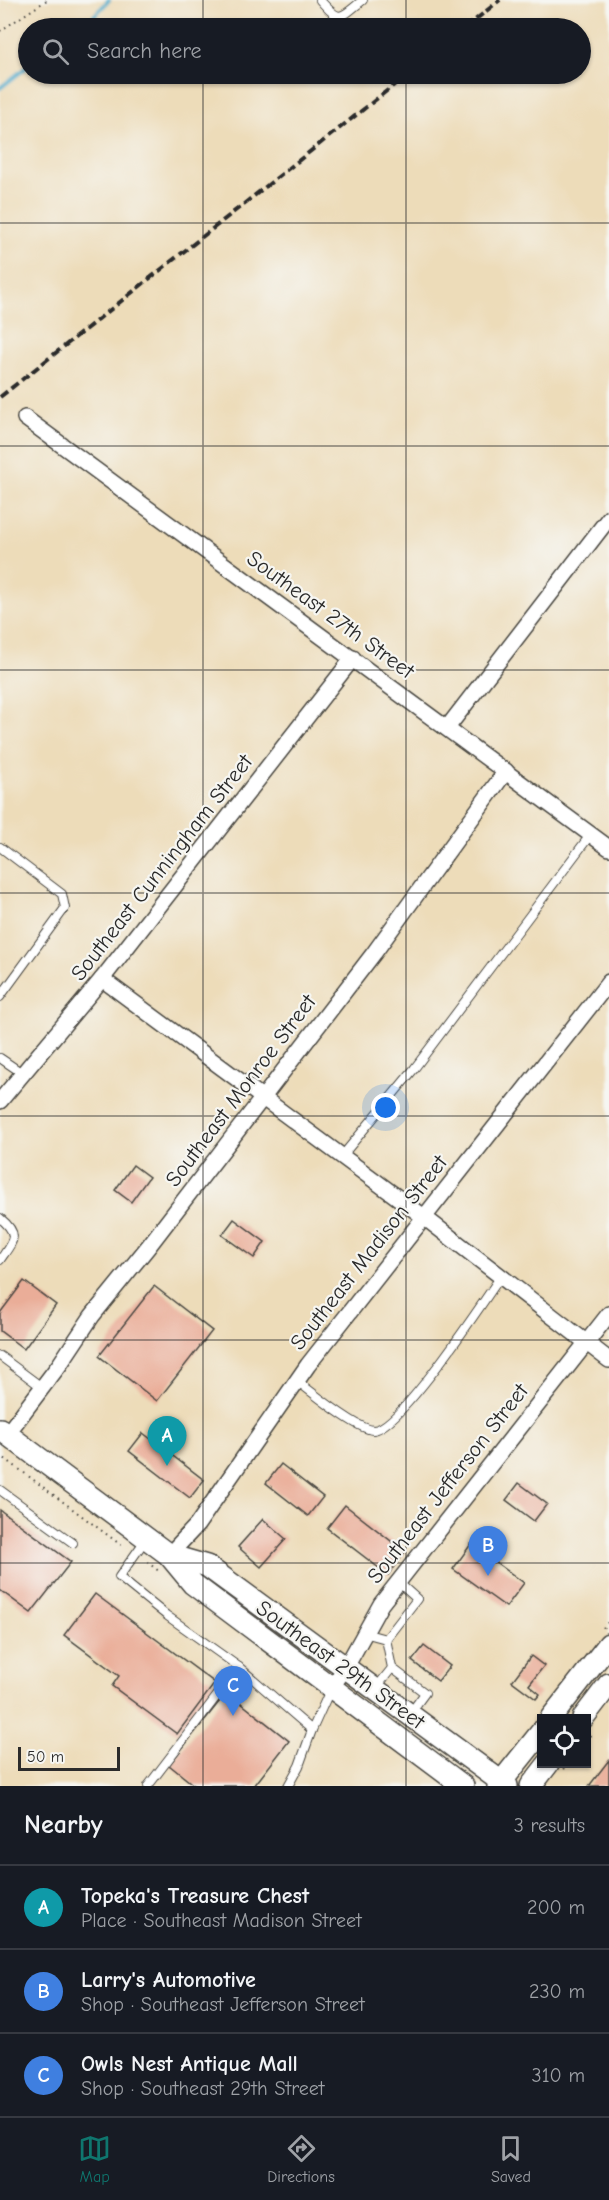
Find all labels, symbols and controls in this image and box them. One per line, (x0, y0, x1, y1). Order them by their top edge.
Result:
search box (18, 18, 591, 84)
icon: search (39, 35, 72, 68)
text: Search here (87, 38, 202, 64)
street label: Southeast 27th Street (242, 545, 420, 685)
street label: Southeast Cunningham Street (65, 749, 259, 986)
street label: Southeast Monroe Street (160, 989, 322, 1192)
your location (371, 1093, 400, 1122)
street label: Southeast Madison Street (285, 1149, 453, 1355)
street label: Southeast Jefferson Street (362, 1378, 534, 1589)
pin: A (148, 1416, 186, 1466)
pin: B (468, 1526, 508, 1576)
street label: Southeast 29th Street (251, 1595, 430, 1735)
pin: C (214, 1666, 252, 1716)
map controls (537, 1714, 591, 1768)
button: locate (537, 1714, 591, 1768)
scale bar (18, 1744, 120, 1772)
text: 50 m (27, 1748, 64, 1766)
text: Nearby (24, 1810, 103, 1840)
text: 3 results (514, 1814, 585, 1837)
text: Topeka's Treasure Chest (81, 1883, 309, 1909)
text: A (38, 1896, 49, 1919)
text: 200 m (527, 1896, 585, 1919)
text: Place · Southeast Madison Street (81, 1909, 362, 1932)
text: Larry's Automotive (81, 1967, 256, 1993)
text: B (37, 1980, 50, 2003)
text: 230 m (529, 1980, 585, 2003)
text: Shop · Southeast Jefferson Street (81, 1993, 365, 2016)
text: Owls Nest Antique Mall (81, 2051, 298, 2077)
text: C (37, 2064, 50, 2087)
text: 310 m (532, 2064, 585, 2087)
text: Shop · Southeast 29th Street (81, 2077, 324, 2100)
tab: Map (78, 2132, 111, 2186)
tab: Directions (267, 2132, 335, 2186)
tab: Saved (491, 2132, 531, 2186)

